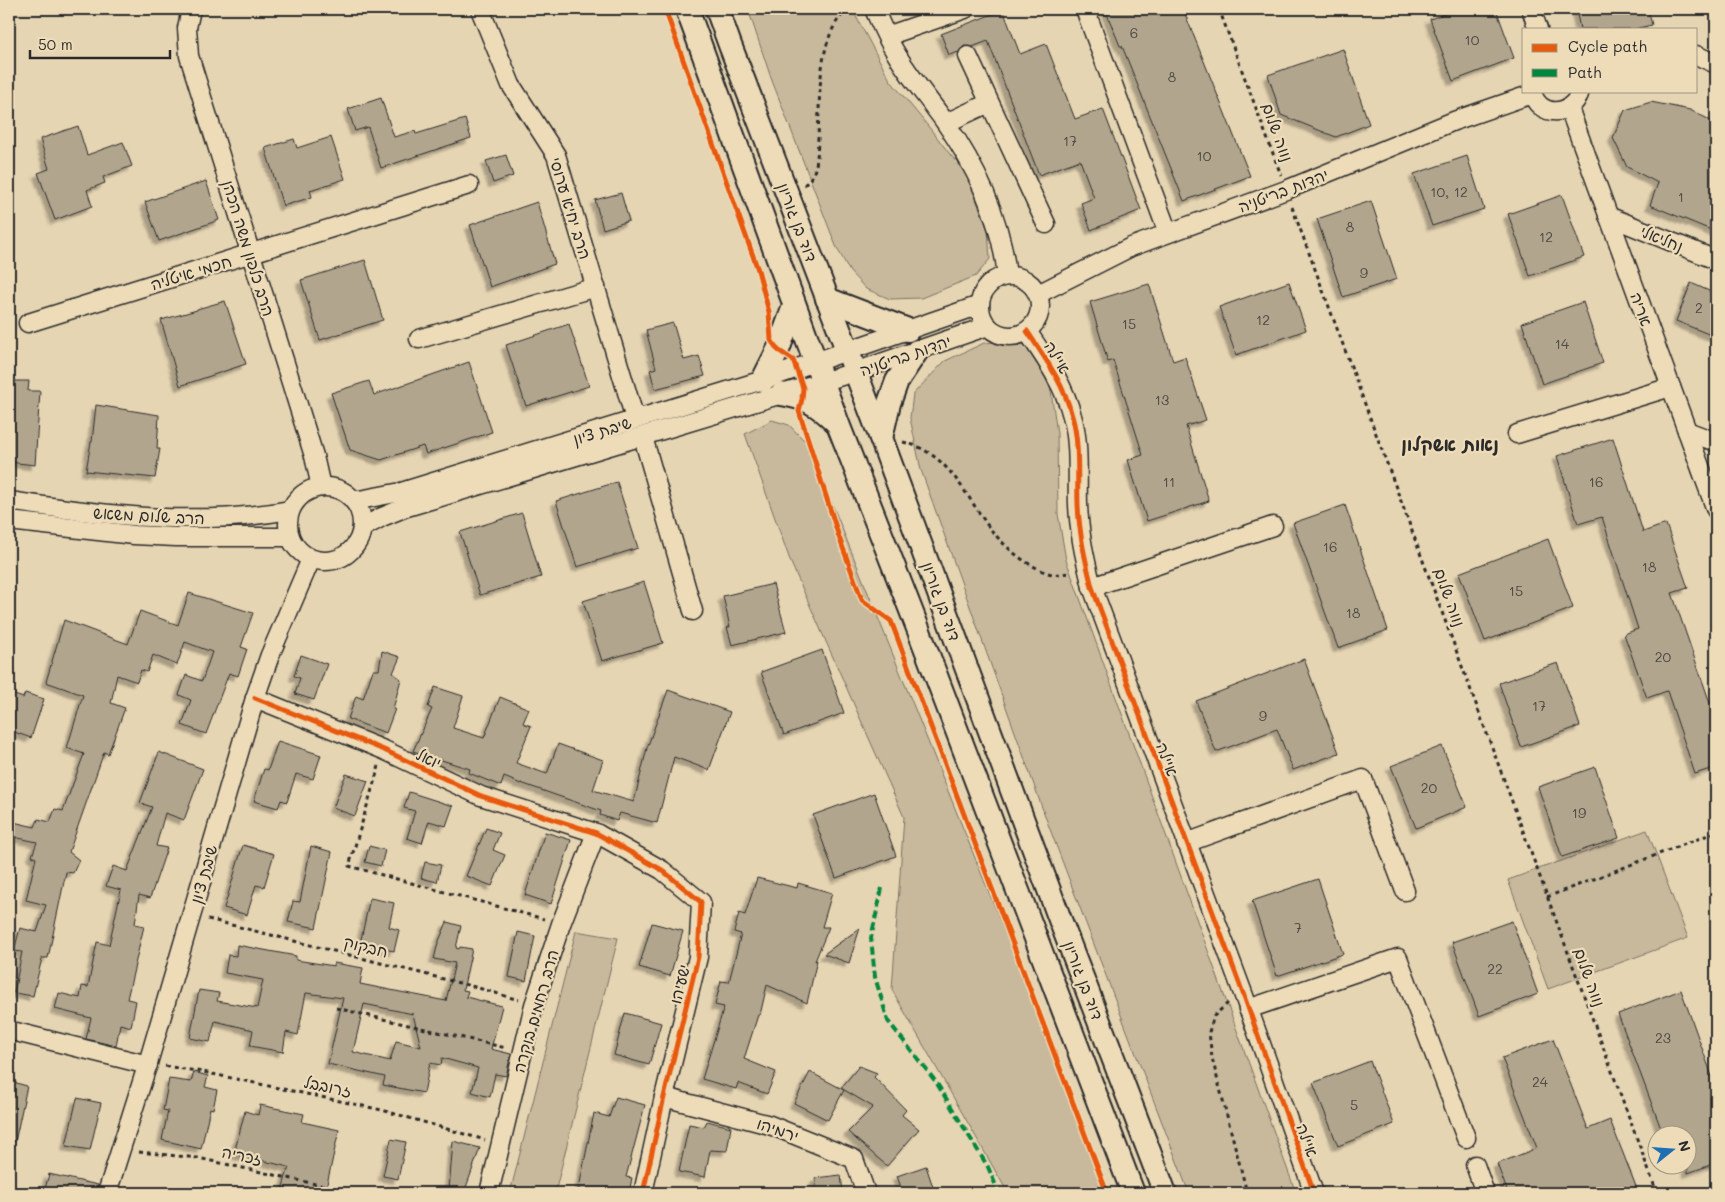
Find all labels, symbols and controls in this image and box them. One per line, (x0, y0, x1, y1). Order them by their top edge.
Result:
house number: 6 (1130, 23, 1138, 42)
scale bar (30, 28, 170, 60)
legend (1522, 28, 1698, 92)
house number: 10 (1465, 30, 1480, 49)
text: 50 m (38, 34, 73, 54)
text: Cycle path (1568, 36, 1647, 56)
text: Path (1568, 62, 1602, 82)
house number: 8 (1168, 67, 1176, 86)
street label: נווה שלום (1258, 100, 1298, 164)
house number: 17 (1063, 131, 1077, 150)
house number: 10 (1197, 146, 1212, 165)
street label: הרב יחיא ערוסי (546, 154, 596, 262)
street label: יהדות בריטניה (1235, 163, 1331, 217)
street label: הרב כלפון משה הכהן (217, 177, 280, 319)
street label: דוד בן גוריון (773, 179, 823, 265)
house number: 10, 12 (1430, 182, 1468, 201)
house number: 1 (1678, 187, 1684, 206)
house number: 8 (1346, 217, 1354, 236)
street label: נחליאלי (1637, 220, 1687, 256)
house number: 12 (1539, 227, 1553, 246)
street label: חכמי איטליה (148, 250, 234, 294)
house number: 9 (1360, 263, 1368, 282)
street label: אריה (1626, 289, 1658, 329)
house number: 2 (1695, 298, 1703, 317)
house number: 12 (1256, 310, 1270, 329)
house number: 15 (1122, 314, 1136, 333)
street label: יהדות בריטניה (857, 330, 953, 380)
house number: 14 (1555, 334, 1570, 353)
street label: איילה (1040, 337, 1076, 377)
house number: 13 (1155, 390, 1169, 409)
street label: שיבת ציון (570, 411, 634, 449)
district label: נאות אשקלון (1401, 432, 1499, 456)
house number: 11 (1163, 472, 1175, 491)
house number: 16 (1589, 472, 1603, 491)
street label: הרב שלום משאש (93, 502, 205, 528)
house number: 16 (1323, 537, 1337, 556)
house number: 18 (1642, 557, 1656, 576)
street label: דוד בן גוריון (918, 558, 966, 644)
street label: נווה שלום (1430, 565, 1470, 629)
house number: 15 (1509, 581, 1523, 600)
house number: 18 (1346, 603, 1360, 622)
house number: 20 (1655, 647, 1672, 666)
house number: 17 (1532, 696, 1546, 715)
house number: 9 (1259, 706, 1267, 725)
street label: איילה (1152, 739, 1184, 779)
street label: יואל (413, 743, 445, 773)
house number: 20 (1421, 778, 1438, 797)
house number: 19 (1572, 803, 1586, 822)
street label: שיבת ציון (185, 842, 221, 906)
house number: 7 (1294, 918, 1302, 937)
street label: חבקוק (341, 930, 390, 963)
street label: דוד בן גוריון (1059, 937, 1109, 1023)
street label: נווה שלום (1570, 945, 1610, 1009)
street label: הרב רחמים בוקרה (507, 947, 563, 1075)
house number: 22 (1487, 959, 1503, 978)
street label: ישעיהו (664, 962, 694, 1006)
house number: 23 (1655, 1028, 1671, 1047)
street label: זרובבל (302, 1071, 354, 1101)
house number: 24 (1532, 1072, 1549, 1091)
house number: 5 (1350, 1095, 1358, 1114)
street label: ירמיהו (754, 1112, 802, 1146)
street label: איילה (1292, 1120, 1324, 1160)
north arrow (1648, 1124, 1698, 1174)
text: N (1674, 1138, 1696, 1154)
street label: זכריה (220, 1140, 264, 1170)

